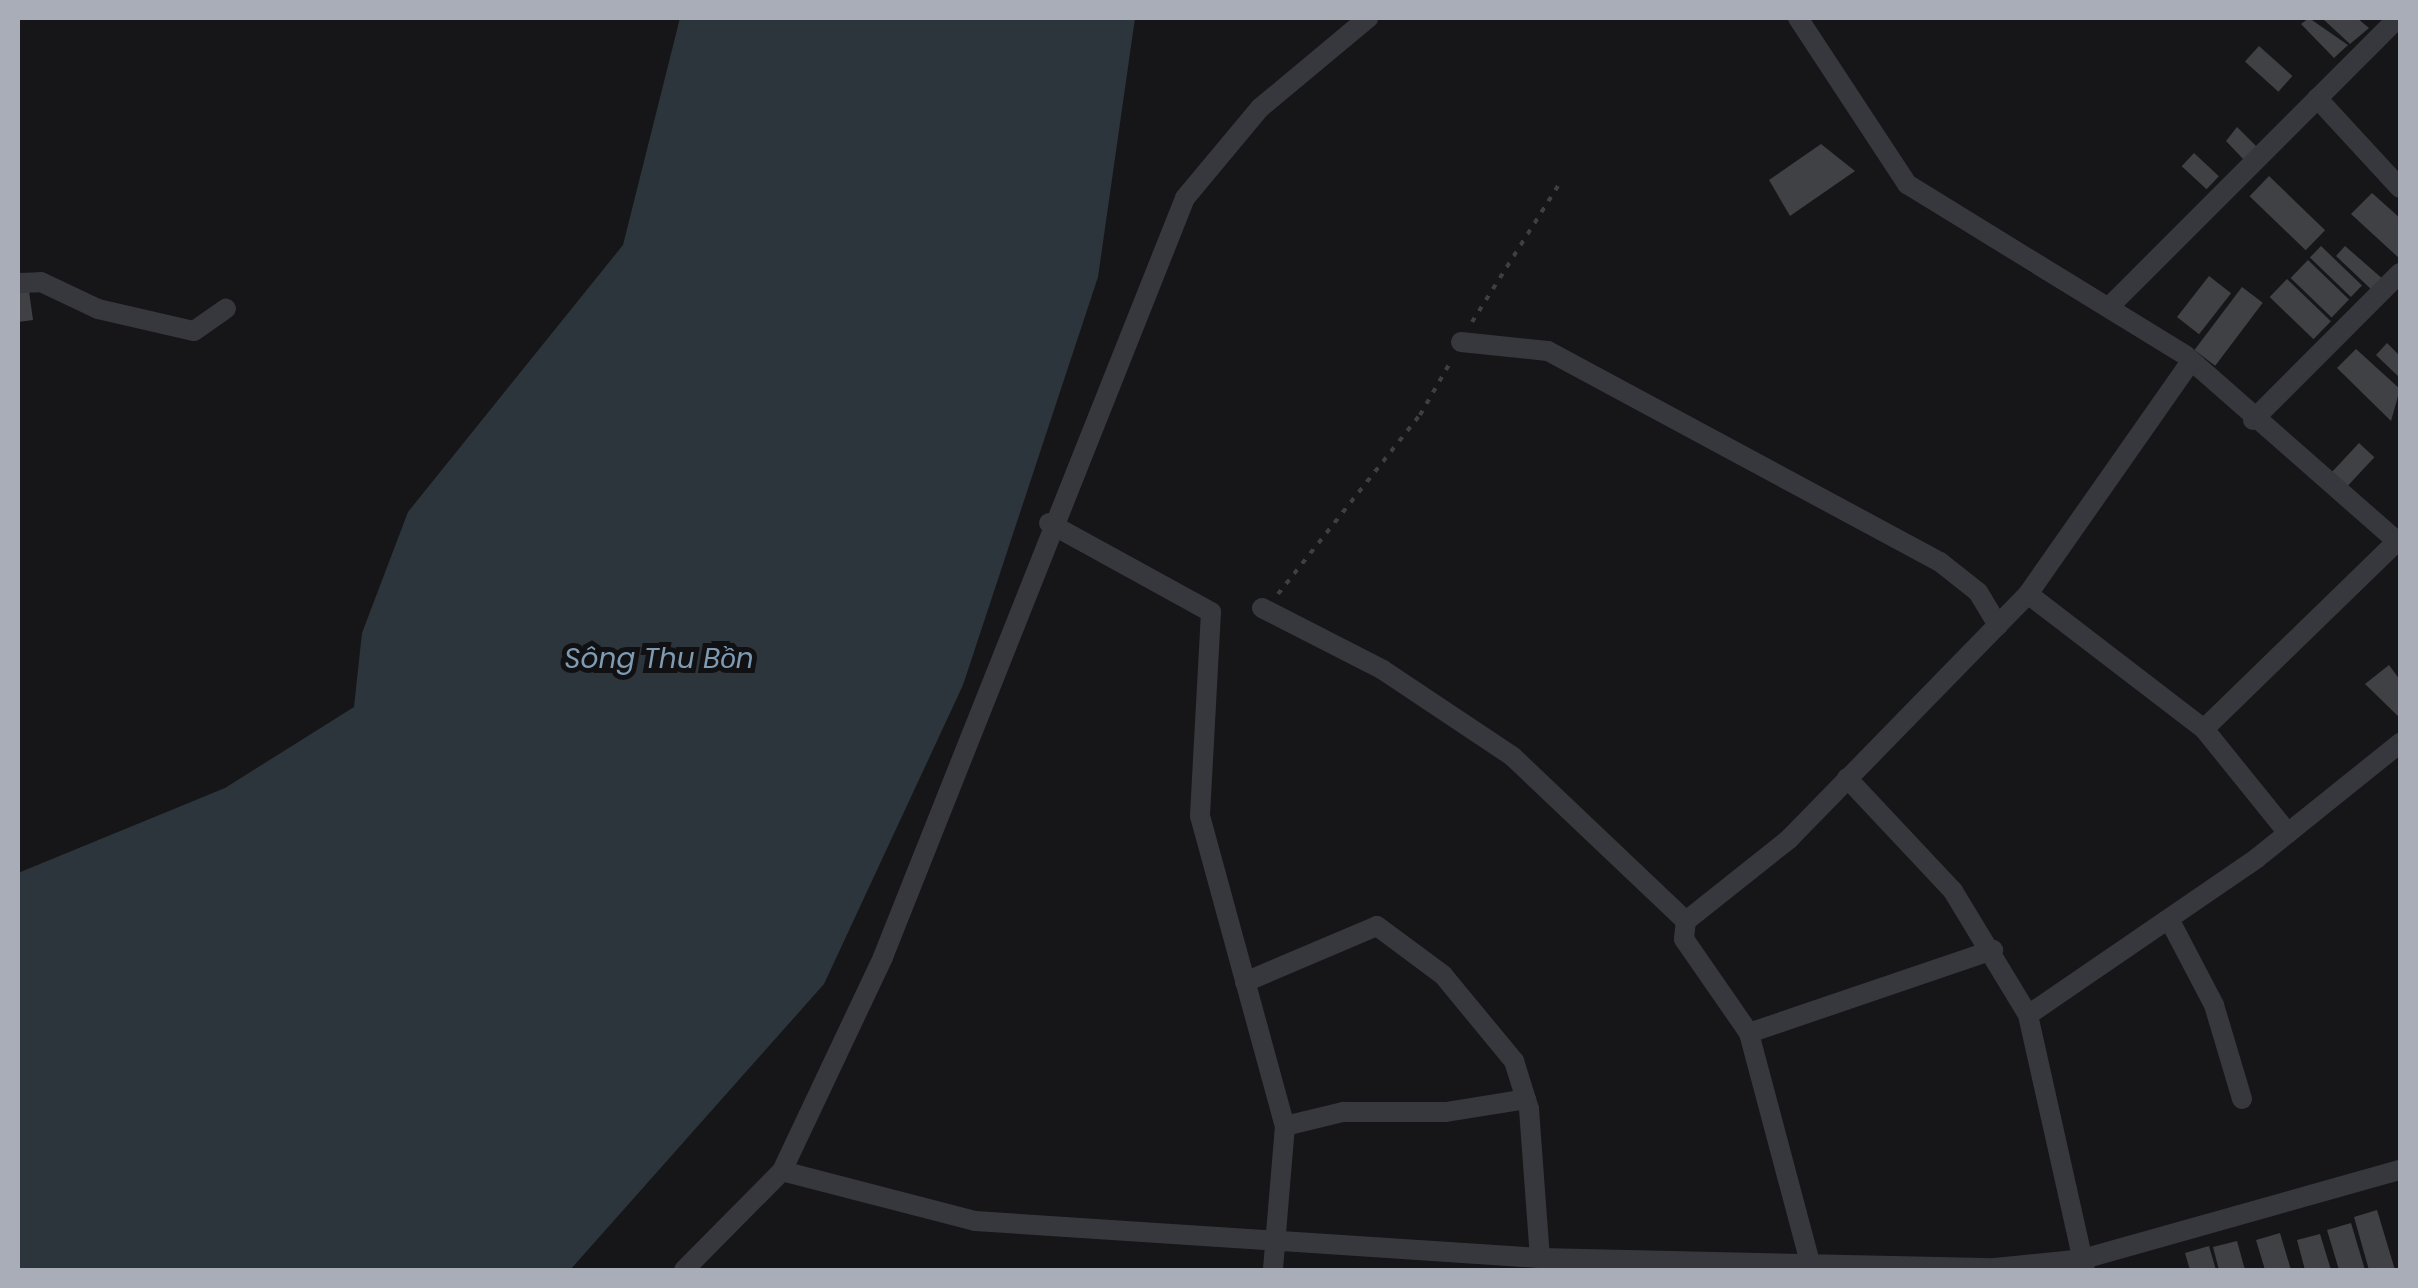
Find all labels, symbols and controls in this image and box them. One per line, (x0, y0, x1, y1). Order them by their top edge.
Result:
water label: Sông Thu Bồn (564, 642, 754, 676)

